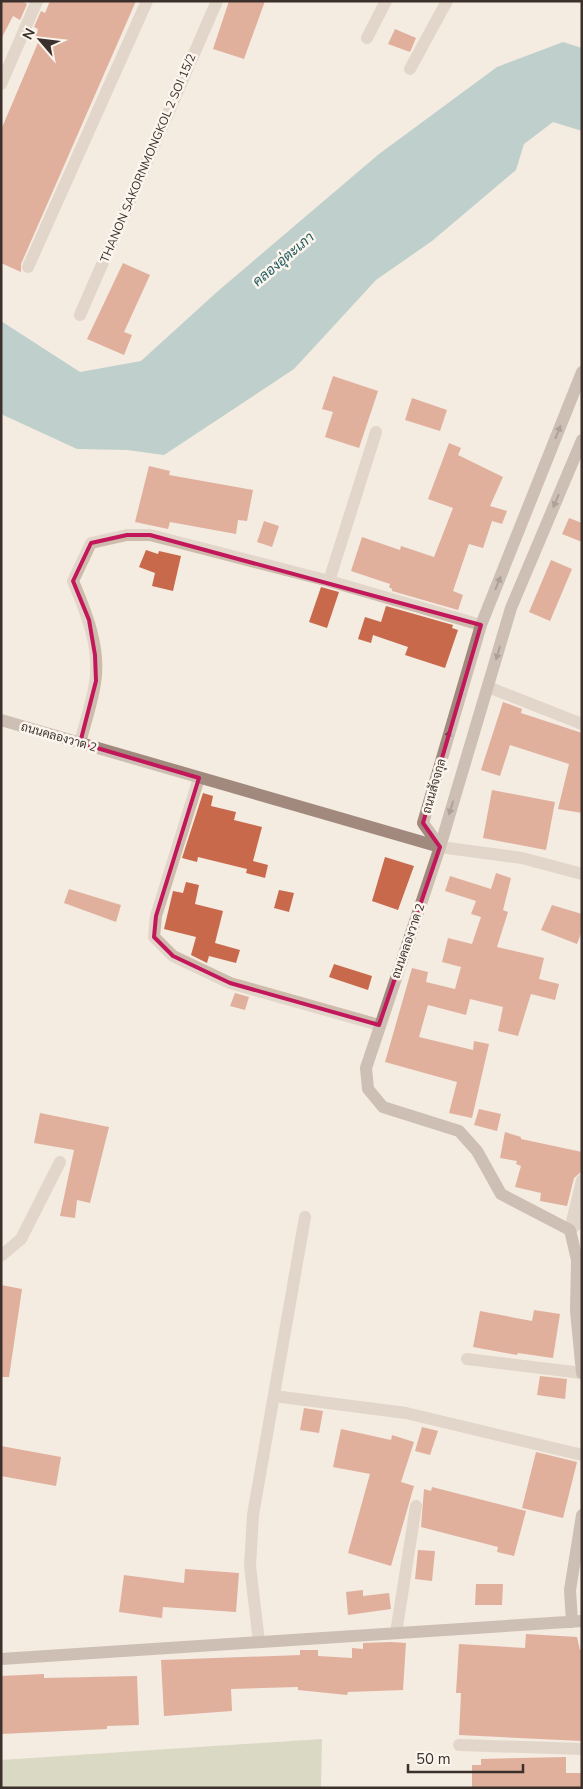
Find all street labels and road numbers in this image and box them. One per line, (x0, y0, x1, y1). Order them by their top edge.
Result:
street label: THANON SAKORNMONGKOL 2 SOI 15/2 (97, 51, 199, 265)
street label: ถนนคลองวาด 2 (19, 719, 99, 755)
street label: ถนนสัจจกุล (419, 757, 450, 816)
street label: ถนนคลองวาด 2 (388, 901, 428, 981)

